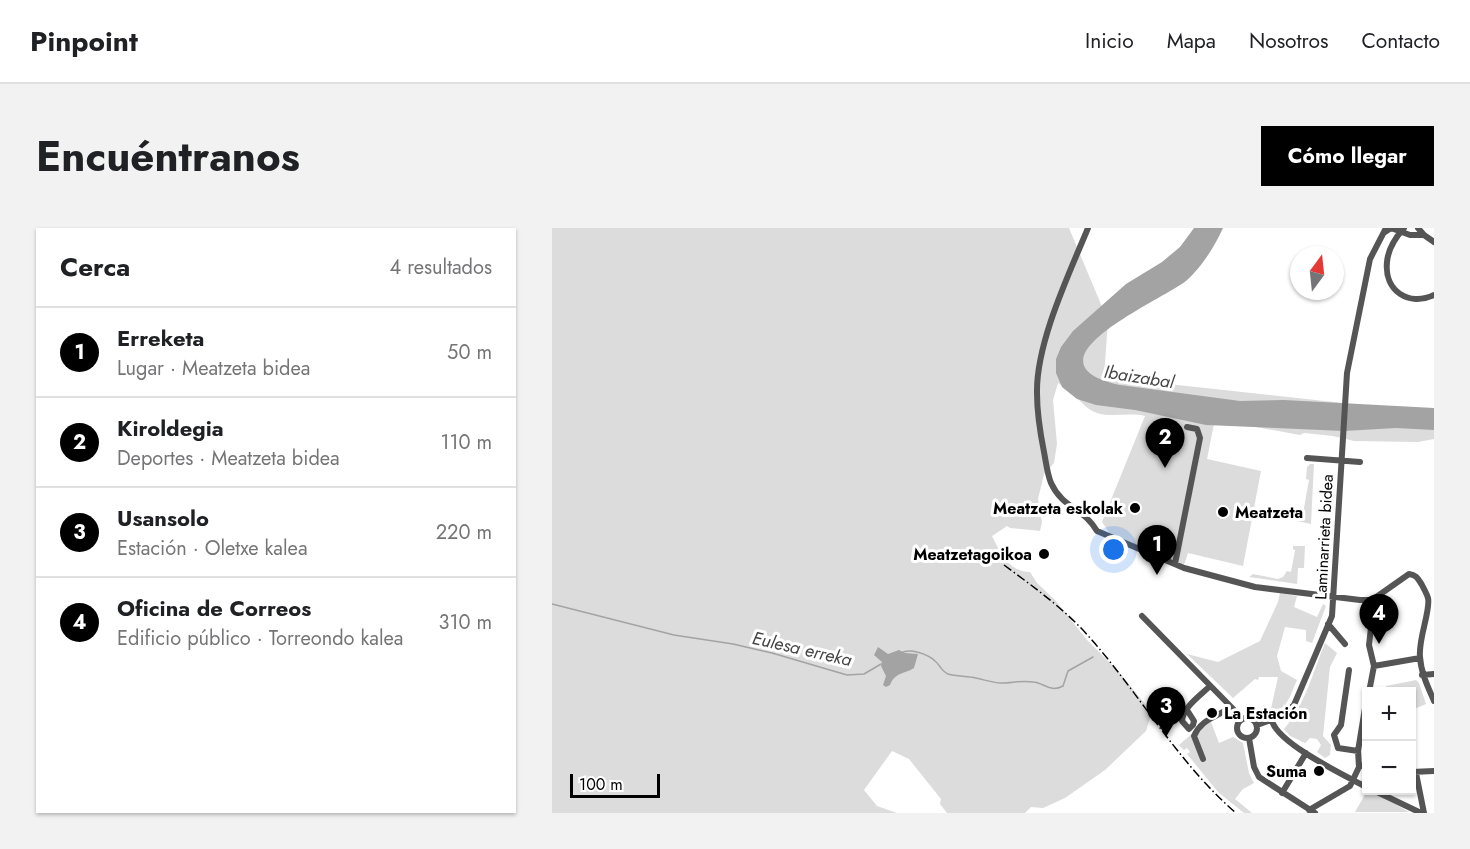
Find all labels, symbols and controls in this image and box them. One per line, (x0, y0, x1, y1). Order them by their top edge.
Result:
text: Pinpoint (30, 21, 138, 62)
text: Inicio (1085, 26, 1134, 56)
text: Mapa (1167, 26, 1216, 56)
text: Nosotros (1249, 26, 1328, 56)
text: Contacto (1361, 26, 1440, 56)
text: Encuéntranos (36, 126, 300, 187)
button: Cómo llegar (1261, 126, 1434, 186)
north arrow (1290, 246, 1344, 300)
text: Cerca (60, 248, 130, 286)
text: 4 resultados (390, 253, 492, 282)
text: Erreketa (117, 322, 204, 354)
text: 1 (74, 338, 85, 367)
text: 50 m (447, 338, 492, 367)
text: Lugar · Meatzeta bidea (117, 354, 310, 383)
water label: Ibaizabal (1102, 359, 1177, 396)
text: Kiroldegia (117, 412, 224, 444)
pin: 2 (1146, 418, 1184, 468)
text: 2 (73, 428, 86, 457)
text: 110 m (440, 428, 492, 457)
text: Deportes · Meatzeta bidea (117, 444, 340, 473)
street label: Laminarrieta bidea (1309, 474, 1339, 600)
place label: Meatzeta eskolak (993, 497, 1124, 520)
marker: Meatzeta eskolak (1128, 501, 1142, 515)
place label: Meatzeta (1235, 501, 1303, 524)
text: Usansolo (117, 502, 209, 534)
marker: Meatzeta (1216, 505, 1230, 519)
text: 3 (73, 518, 86, 547)
text: 220 m (436, 518, 492, 547)
pin: 1 (1138, 526, 1176, 575)
text: Estación · Oletxe kalea (117, 534, 308, 563)
your location (1099, 535, 1128, 564)
place label: Meatzetagoikoa (913, 543, 1032, 566)
marker: Meatzetagoikoa (1037, 547, 1051, 561)
text: Oficina de Correos (117, 592, 311, 624)
pin: 4 (1360, 594, 1398, 644)
text: 4 (73, 608, 86, 637)
text: 310 m (438, 608, 492, 637)
text: Edificio público · Torreondo kalea (117, 624, 403, 653)
water label: Eulesa erreka (750, 625, 854, 673)
map controls (1362, 687, 1416, 795)
button: + (1362, 687, 1416, 741)
pin: 3 (1146, 688, 1186, 737)
place label: La Estación (1224, 702, 1308, 725)
marker: La Estación (1205, 706, 1219, 720)
button: − (1362, 741, 1416, 795)
place label: Suma (1266, 760, 1307, 783)
marker: Suma (1312, 764, 1326, 778)
scale bar (570, 771, 660, 798)
text: 100 m (579, 773, 623, 796)

